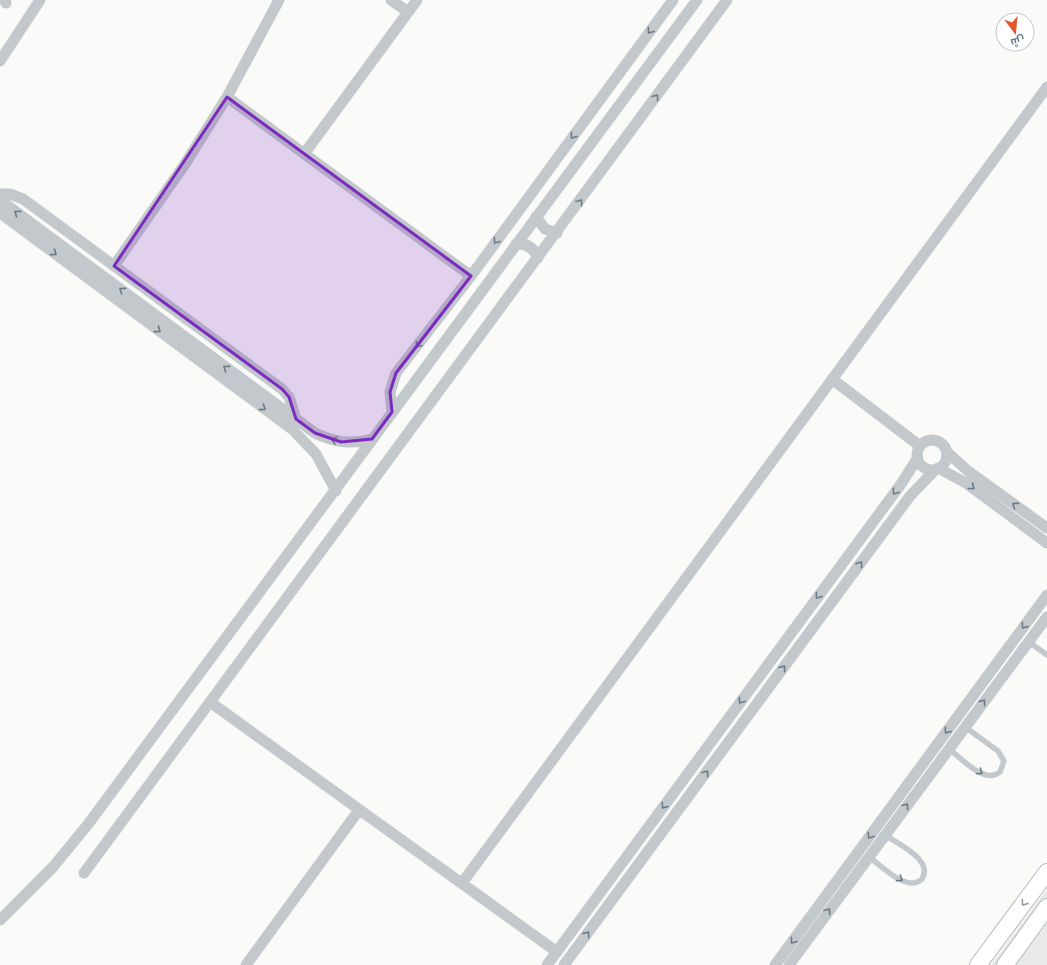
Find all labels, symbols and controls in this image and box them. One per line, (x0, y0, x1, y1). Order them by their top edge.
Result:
north arrow (995, 12, 1035, 52)
one-way arrow (648, 27, 655, 34)
text: ش (1009, 32, 1027, 51)
one-way arrow (651, 94, 658, 101)
one-way arrow (570, 132, 577, 139)
one-way arrow (575, 199, 582, 206)
one-way arrow (15, 211, 22, 218)
one-way arrow (494, 237, 501, 244)
one-way arrow (49, 248, 56, 255)
one-way arrow (119, 288, 126, 295)
one-way arrow (154, 326, 161, 333)
one-way arrow (415, 341, 423, 348)
one-way arrow (224, 366, 231, 373)
one-way arrow (259, 403, 266, 411)
one-way arrow (330, 436, 337, 445)
one-way arrow (968, 483, 975, 490)
one-way arrow (893, 487, 900, 494)
one-way arrow (1013, 503, 1020, 510)
one-way arrow (856, 561, 863, 568)
one-way arrow (816, 592, 823, 599)
one-way arrow (1022, 622, 1029, 629)
one-way arrow (778, 666, 785, 673)
one-way arrow (738, 697, 746, 704)
one-way arrow (979, 700, 986, 707)
one-way arrow (944, 727, 952, 734)
one-way arrow (976, 767, 983, 775)
one-way arrow (701, 770, 708, 777)
one-way arrow (662, 802, 669, 809)
one-way arrow (901, 804, 908, 811)
one-way arrow (868, 831, 875, 838)
one-way arrow (896, 874, 903, 882)
one-way arrow (1021, 899, 1029, 906)
one-way arrow (823, 908, 830, 915)
one-way arrow (582, 931, 589, 938)
one-way arrow (791, 936, 798, 943)

